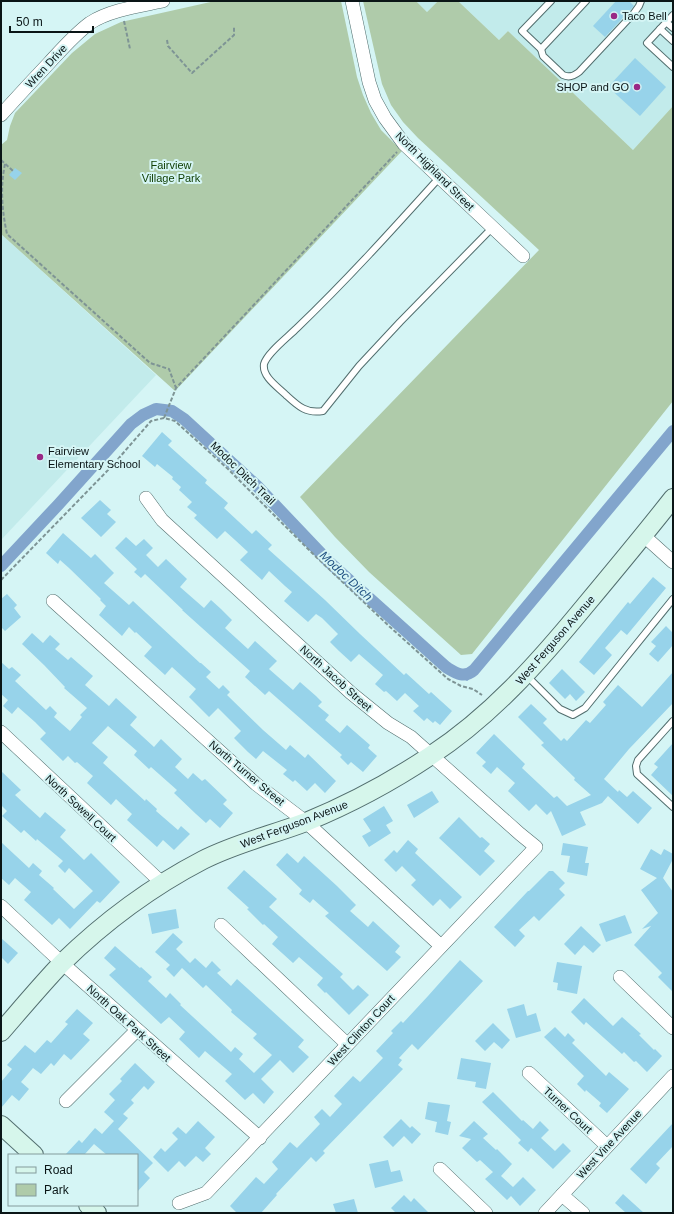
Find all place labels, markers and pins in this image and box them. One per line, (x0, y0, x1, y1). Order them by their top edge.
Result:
place label: Taco Bell (622, 10, 667, 22)
marker: Taco Bell (609, 11, 619, 21)
place label: SHOP and GO (556, 81, 629, 93)
marker: SHOP and GO (632, 82, 642, 92)
place label: Fairview Elementary School (48, 445, 140, 470)
marker: Fairview Elementary School (35, 452, 45, 462)

